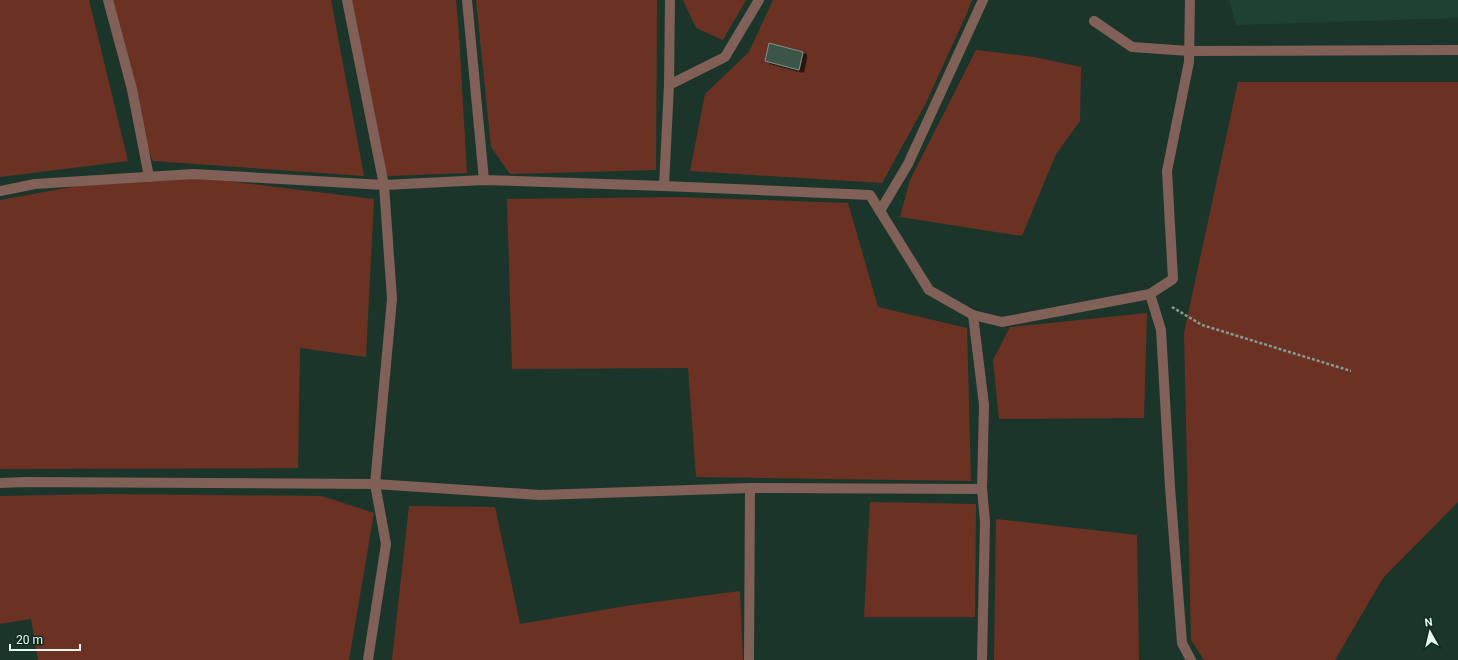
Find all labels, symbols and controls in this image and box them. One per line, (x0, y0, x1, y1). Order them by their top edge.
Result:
north arrow (1410, 612, 1450, 652)
text: N (1424, 616, 1434, 630)
scale bar (10, 626, 80, 652)
text: 20 m (16, 633, 43, 647)

